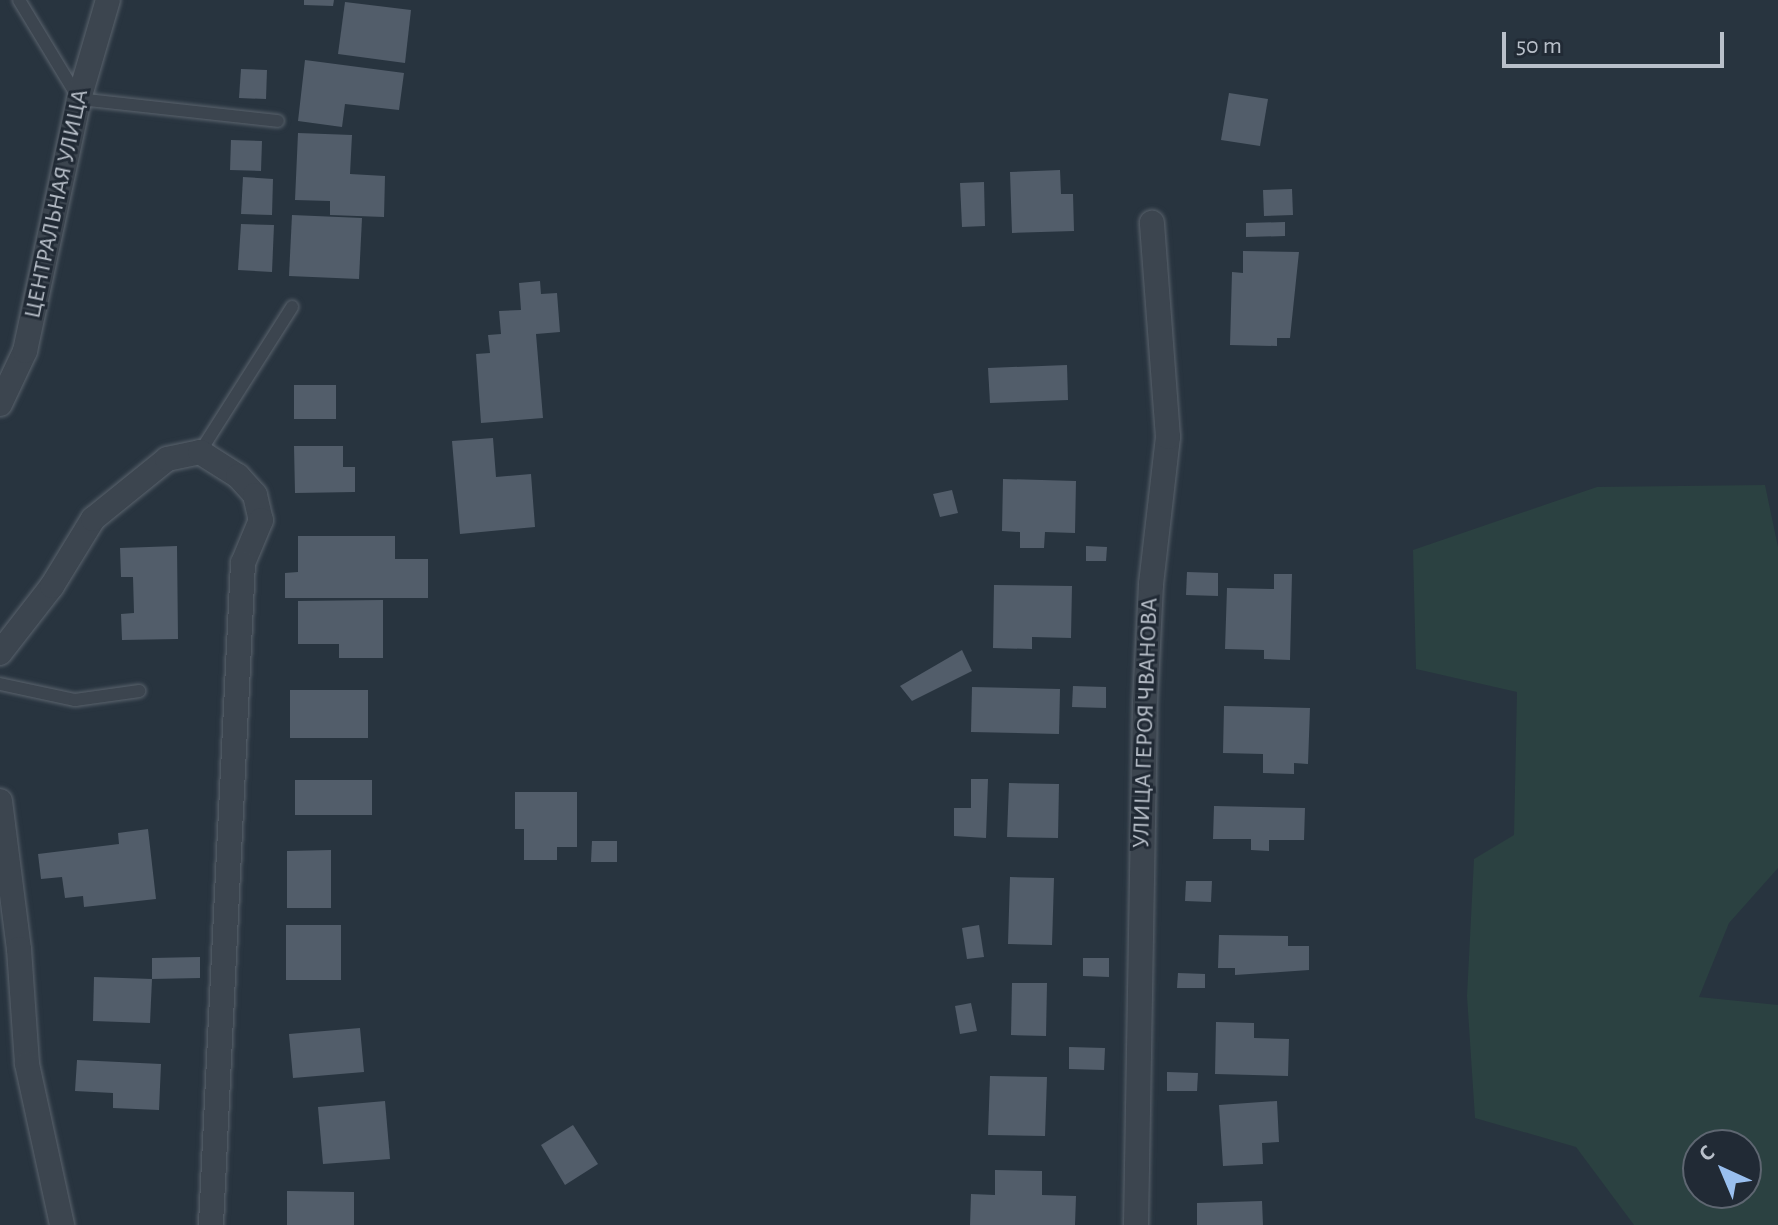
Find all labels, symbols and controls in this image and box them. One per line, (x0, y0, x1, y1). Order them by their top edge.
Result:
scale bar (1506, 16, 1728, 66)
text: 50 m (1516, 34, 1562, 58)
street label: ЦЕНТРАЛЬНАЯ УЛИЦА (19, 87, 95, 321)
street label: УЛИЦА ГЕРОЯ ЧВАНОВА (1127, 597, 1165, 849)
north arrow (1682, 1129, 1762, 1209)
text: С (1695, 1141, 1719, 1165)

